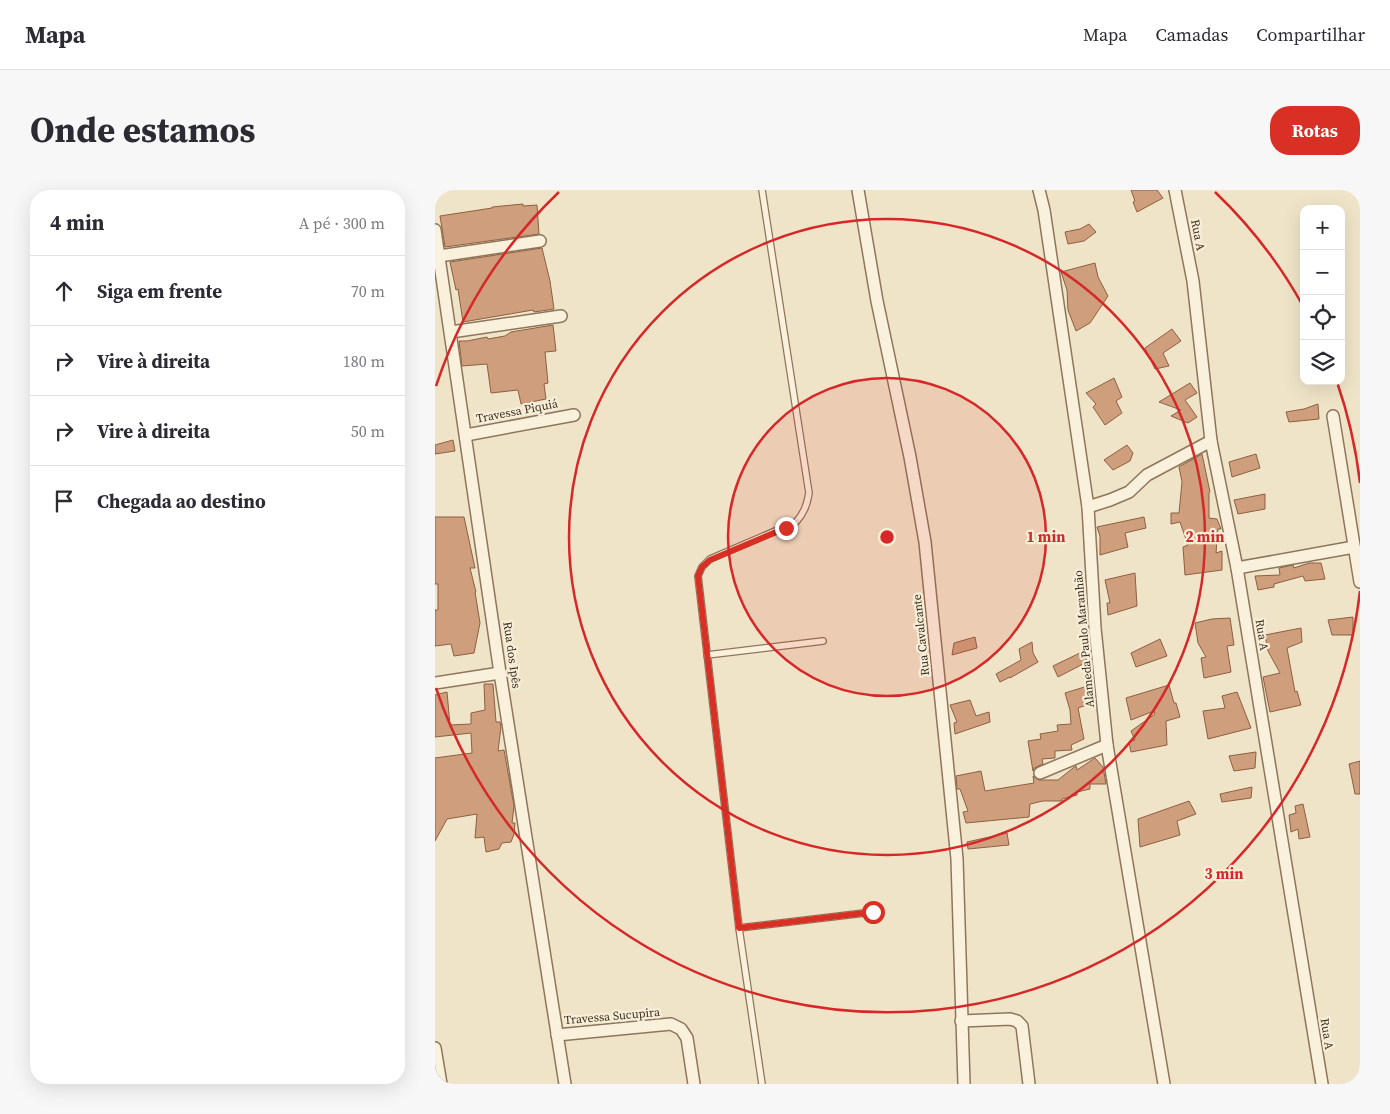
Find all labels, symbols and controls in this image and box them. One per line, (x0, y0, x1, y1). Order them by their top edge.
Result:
text: Mapa (25, 18, 86, 51)
text: Mapa (1083, 22, 1127, 47)
text: Camadas (1155, 22, 1228, 47)
text: Compartilhar (1256, 22, 1365, 47)
text: Onde estamos (30, 106, 255, 154)
button: Rotas (1270, 106, 1360, 155)
map controls (1300, 205, 1345, 385)
button: + (1300, 205, 1345, 250)
text: 4 min (50, 208, 105, 237)
text: A pé · 300 m (299, 212, 385, 234)
street label: Rua A (1187, 218, 1209, 252)
button: − (1300, 250, 1345, 295)
icon: ahead (50, 277, 78, 305)
text: Siga em frente (97, 278, 222, 304)
text: 70 m (351, 280, 385, 302)
button: locate (1300, 295, 1345, 340)
button: layers (1300, 340, 1345, 385)
icon: right (50, 347, 78, 375)
text: Vire à direita (97, 348, 210, 374)
text: 180 m (343, 350, 385, 372)
street label: Travessa Piquiá (475, 395, 560, 427)
icon: right (50, 417, 78, 445)
text: Vire à direita (97, 418, 210, 444)
text: 50 m (351, 420, 385, 442)
icon: arrive (50, 487, 78, 515)
text: Chegada ao destino (97, 488, 266, 514)
route end (775, 517, 798, 540)
text: 1 min (1027, 526, 1065, 547)
text: 2 min (1186, 526, 1224, 547)
centre of rings (878, 528, 896, 546)
street label: Alameda Paulo Maranhão (1070, 569, 1098, 708)
street label: Rua Cavalcante (909, 594, 933, 676)
street label: Rua A (1252, 618, 1272, 652)
street label: Rua dos Ipês (499, 621, 525, 689)
text: 3 min (1205, 863, 1243, 884)
route start (862, 901, 885, 924)
street label: Travessa Sucupira (563, 1004, 662, 1028)
street label: Rua A (1317, 1017, 1337, 1051)

